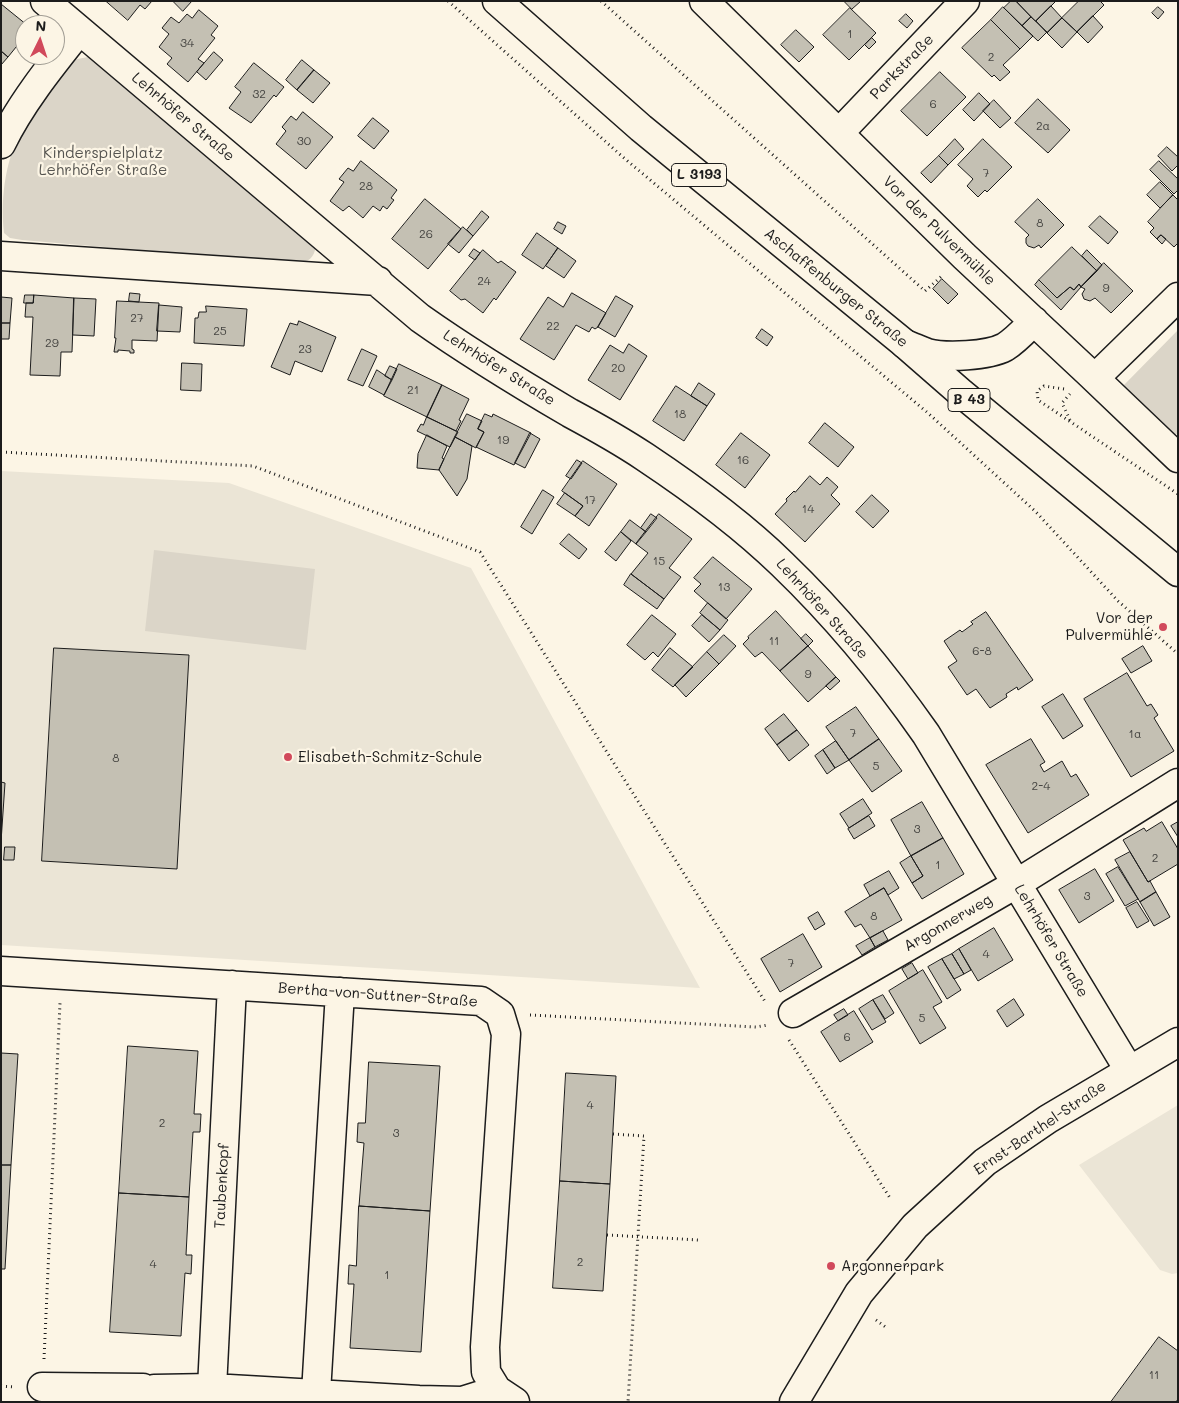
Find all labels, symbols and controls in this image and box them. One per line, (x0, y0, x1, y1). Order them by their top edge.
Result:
north arrow (15, 15, 65, 65)
text: N (35, 16, 47, 35)
house number: 1 (847, 27, 853, 41)
street label: Parkstraße (867, 31, 937, 103)
house number: 34 (180, 36, 194, 50)
house number: 2 (988, 50, 994, 64)
street label: Lehrhöfer Straße (128, 69, 238, 165)
house number: 32 (252, 87, 266, 101)
house number: 6 (929, 97, 937, 111)
house number: 2a (1036, 119, 1050, 133)
house number: 30 (297, 134, 311, 148)
park label: Kinderspielplatz Lehrhöfer Straße (39, 144, 167, 179)
road number: L 3193 (672, 164, 726, 186)
house number: 7 (983, 166, 989, 180)
street label: Vor der Pulvermühle (879, 173, 999, 289)
house number: 28 (359, 179, 373, 193)
house number: 8 (1036, 216, 1044, 230)
street label: Aschaffenburger Straße (760, 224, 912, 352)
house number: 26 (419, 227, 433, 241)
house number: 24 (477, 274, 491, 288)
house number: 9 (1102, 281, 1110, 295)
house number: 27 (130, 311, 144, 325)
house number: 22 (546, 319, 560, 333)
house number: 25 (213, 324, 227, 338)
street label: Lehrhöfer Straße (440, 326, 558, 410)
house number: 29 (45, 336, 59, 350)
house number: 23 (298, 342, 312, 356)
house number: 20 (611, 361, 625, 375)
house number: 21 (407, 383, 419, 397)
road number: B 43 (948, 388, 990, 412)
house number: 18 (674, 407, 686, 421)
house number: 19 (497, 433, 509, 447)
house number: 16 (737, 453, 749, 467)
house number: 17 (584, 493, 596, 507)
house number: 14 (802, 502, 814, 516)
house number: 15 (653, 554, 665, 568)
street label: Lehrhöfer Straße (772, 555, 872, 663)
house number: 13 (718, 580, 730, 594)
place label: Vor der Pulvermühle (1065, 609, 1153, 644)
marker: Vor der Pulvermühle (1157, 621, 1169, 633)
house number: 11 (769, 634, 779, 648)
house number: 6-8 (972, 644, 992, 658)
house number: 9 (804, 667, 812, 681)
house number: 7 (850, 726, 856, 740)
house number: 1a (1129, 727, 1141, 741)
place label: Elisabeth-Schmitz-Schule (298, 748, 482, 766)
house number: 8 (112, 751, 120, 765)
marker: Elisabeth-Schmitz-Schule (282, 751, 294, 763)
house number: 5 (873, 759, 879, 773)
house number: 2-4 (1032, 779, 1050, 793)
house number: 3 (913, 822, 921, 836)
house number: 2 (1152, 851, 1158, 865)
house number: 1 (935, 858, 941, 872)
street label: Lehrhöfer Straße (1010, 881, 1092, 1001)
house number: 3 (1083, 889, 1091, 903)
street label: Argonnerweg (901, 891, 995, 955)
house number: 8 (870, 909, 878, 923)
house number: 4 (982, 947, 990, 961)
house number: 7 (788, 956, 794, 970)
street label: Bertha-von-Suttner-Straße (277, 979, 479, 1011)
house number: 5 (919, 1011, 925, 1025)
house number: 6 (843, 1030, 851, 1044)
street label: Ernst-Barthel-Straße (970, 1077, 1110, 1179)
house number: 4 (586, 1098, 594, 1112)
house number: 2 (159, 1116, 165, 1130)
house number: 3 (392, 1126, 400, 1140)
street label: Taubenkopf (211, 1143, 233, 1229)
house number: 2 (577, 1255, 583, 1269)
house number: 4 (149, 1257, 157, 1271)
place label: Argonnerpark (841, 1257, 944, 1275)
marker: Argonnerpark (825, 1260, 837, 1272)
house number: 1 (384, 1268, 390, 1282)
house number: 11 (1149, 1368, 1159, 1382)

